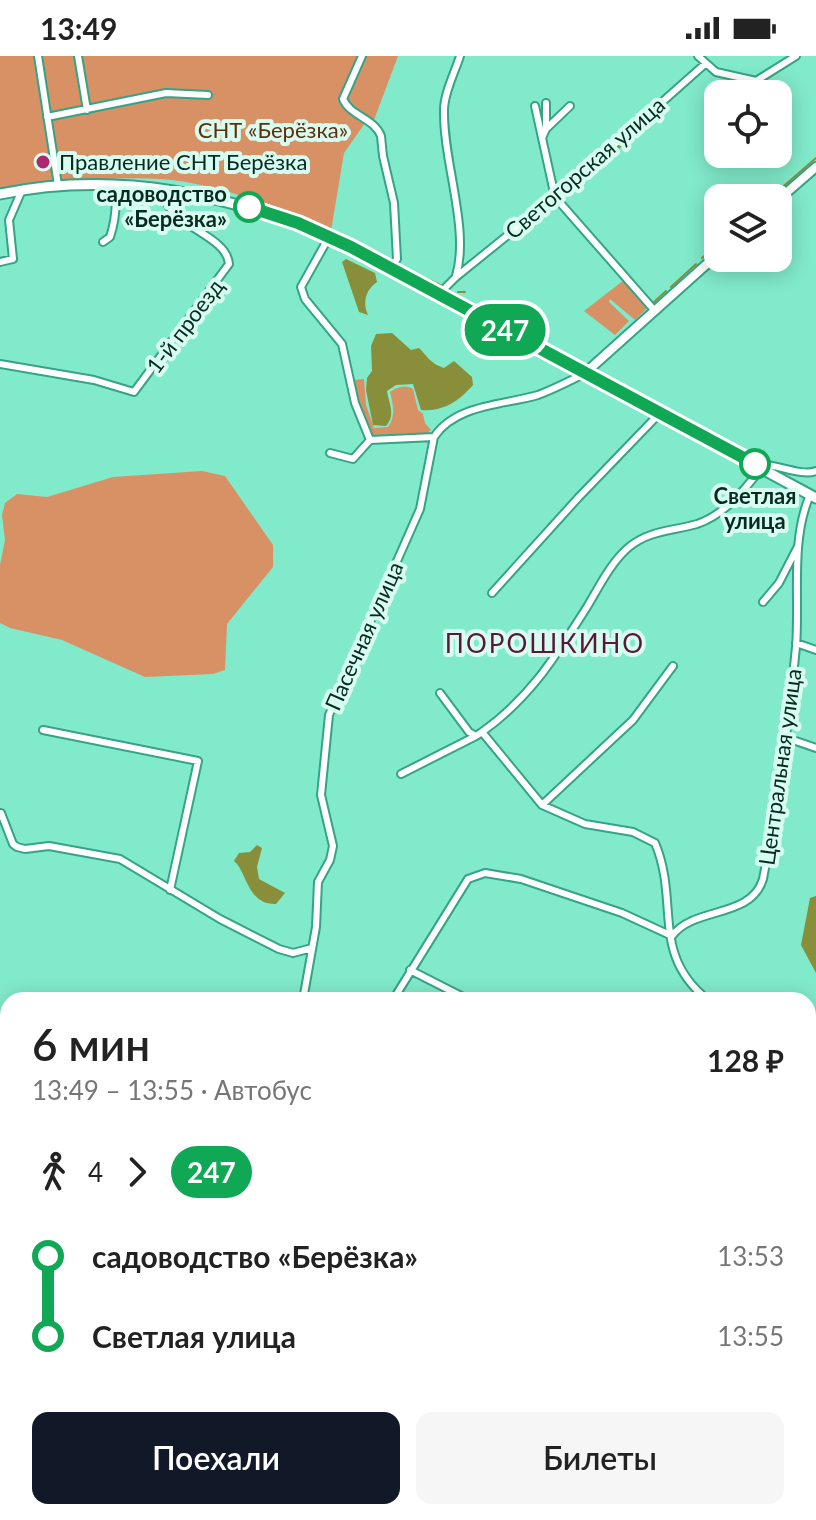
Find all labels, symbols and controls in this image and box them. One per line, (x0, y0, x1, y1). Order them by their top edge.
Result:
text: 13:49 (40, 10, 117, 46)
map controls (704, 80, 792, 272)
button: locate (704, 80, 792, 168)
street label: Светогорская улица (499, 91, 670, 244)
park label: СНТ «Берёзка» (198, 116, 348, 143)
place label: Правление СНТ Берёзка (59, 148, 307, 175)
marker: Правление СНТ Берёзка (34, 153, 52, 171)
place label: садоводство «Берёзка» (96, 180, 227, 232)
button: layers (704, 184, 792, 272)
marker: садоводство «Берёзка» (234, 192, 264, 222)
street label: 1-й проезд (140, 273, 229, 378)
line badge: 247 (459, 304, 551, 356)
text: 247 (481, 313, 529, 347)
marker: Светлая улица (740, 449, 770, 479)
place label: Светлая улица (714, 482, 796, 534)
street label: Пасечная улица (319, 557, 408, 714)
district label: ПОРОШКИНО (445, 627, 645, 659)
street label: Центральная улица (752, 667, 807, 867)
text: 6 мин (32, 1018, 150, 1070)
text: 128 ₽ (707, 1042, 784, 1078)
text: 13:49 – 13:55 · Автобус (32, 1074, 312, 1106)
icon: walk (32, 1150, 76, 1194)
icon: forward (115, 1150, 159, 1194)
text: 247 (187, 1155, 236, 1189)
text: 4 (88, 1156, 103, 1188)
text: садоводство «Берёзка» (92, 1238, 418, 1274)
text: 13:53 (717, 1240, 784, 1272)
text: Светлая улица (92, 1318, 296, 1354)
text: 13:55 (717, 1320, 784, 1352)
button: Поехали (32, 1412, 400, 1504)
button: Билеты (416, 1412, 784, 1504)

